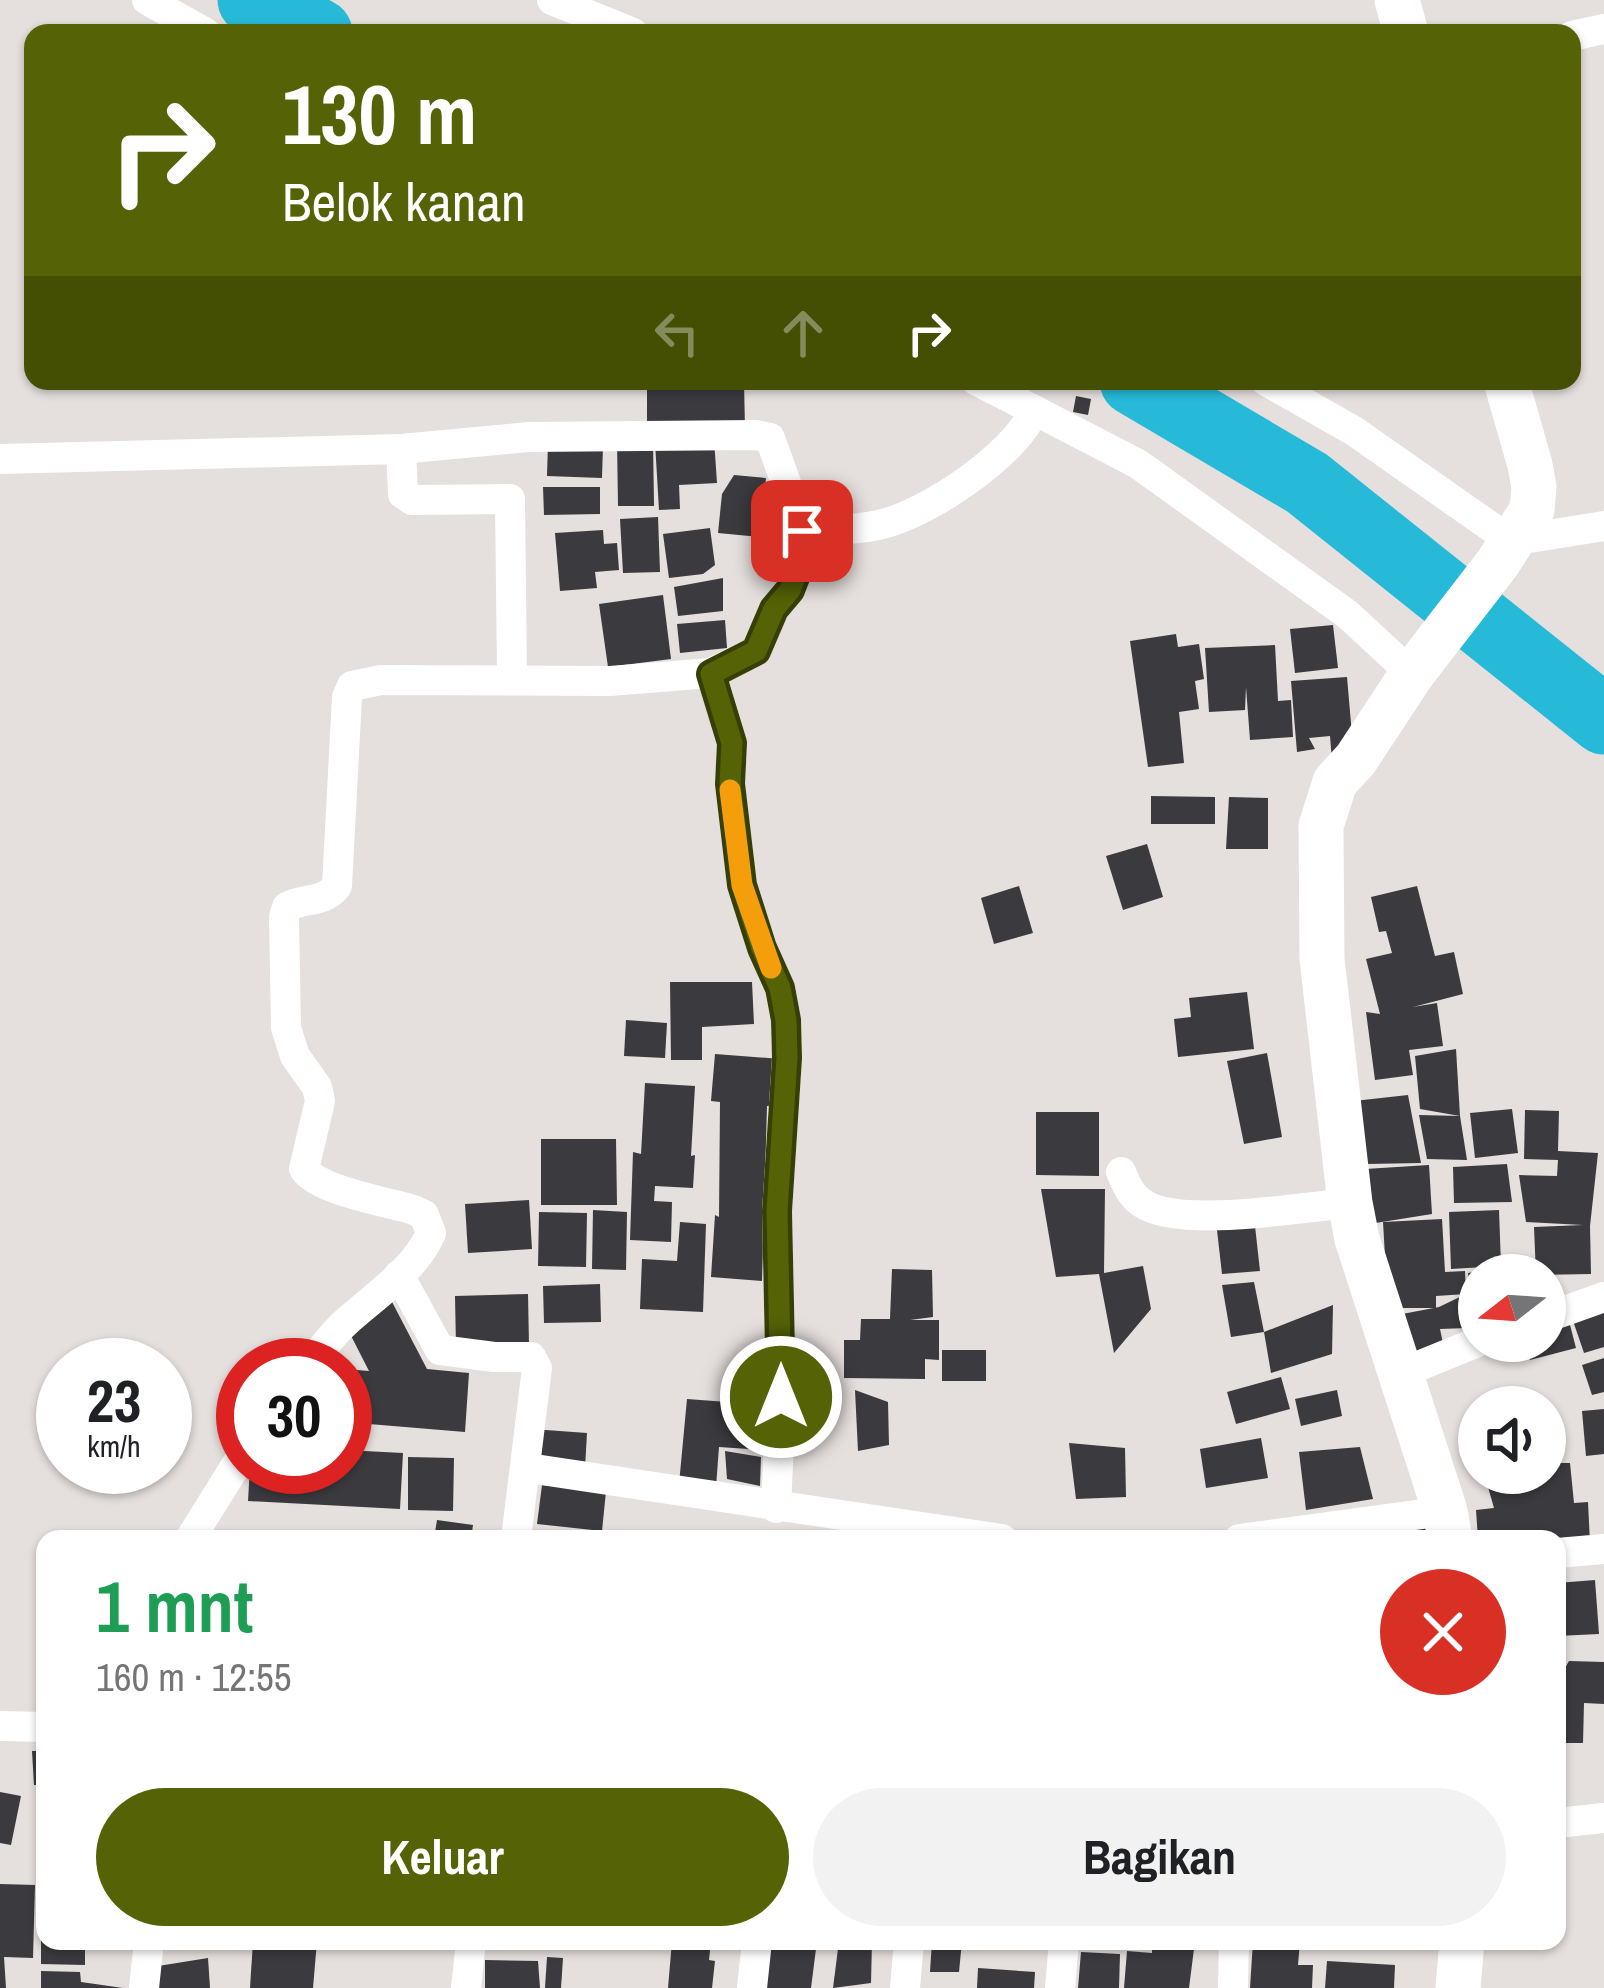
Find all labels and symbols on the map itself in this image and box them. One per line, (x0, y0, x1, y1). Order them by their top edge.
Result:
pin (751, 480, 853, 582)
north arrow (1458, 1254, 1566, 1362)
position arrow (718, 1334, 844, 1460)
speed limit sign: 30 (216, 1338, 372, 1494)

